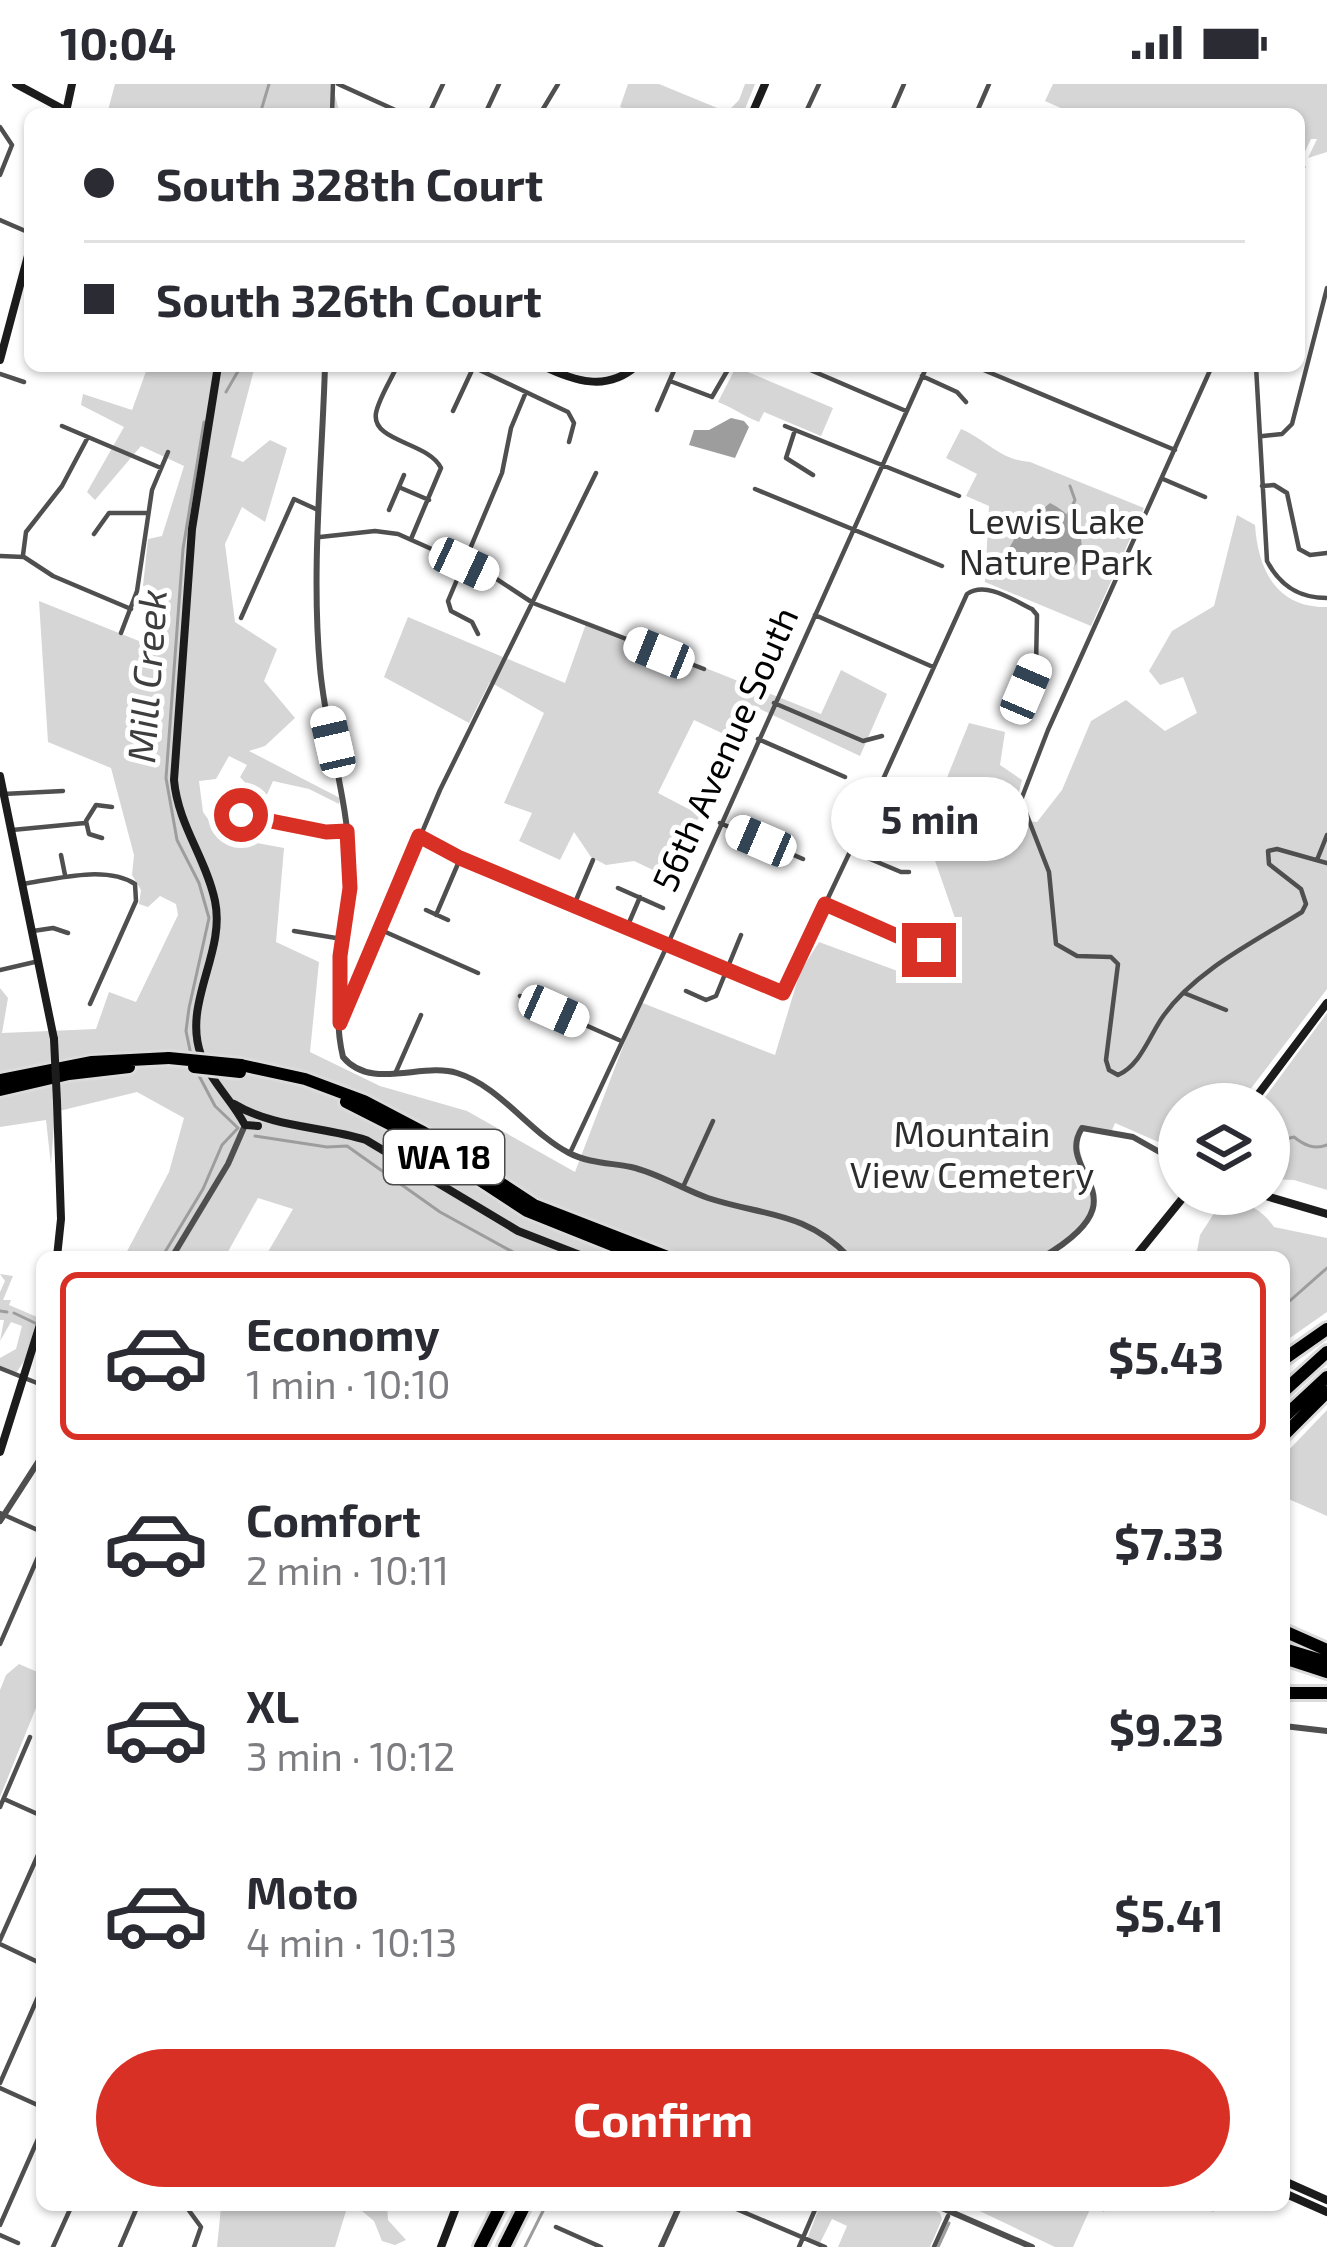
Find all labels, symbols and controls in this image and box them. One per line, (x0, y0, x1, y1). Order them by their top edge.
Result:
text: 10:04 (60, 15, 176, 69)
text: South 328th Court (156, 156, 543, 210)
text: South 326th Court (156, 272, 542, 326)
park label: Lewis Lake Nature Park (959, 498, 1153, 582)
car (424, 532, 504, 596)
water label: Mill Creek (116, 588, 175, 764)
street label: 56th Avenue South (642, 600, 806, 897)
car (619, 623, 699, 683)
car (995, 649, 1057, 729)
car (307, 703, 359, 781)
callout: 5 min (830, 776, 1028, 860)
route start (214, 788, 268, 842)
text: 5 min (881, 795, 979, 842)
car (721, 810, 801, 872)
route end (902, 923, 956, 977)
car (514, 980, 594, 1042)
map controls (1158, 1083, 1290, 1215)
button: layers (1158, 1083, 1290, 1215)
park label: Mountain View Cemetery (850, 1111, 1094, 1195)
road number: WA 18 (384, 1130, 504, 1184)
icon: car (102, 1302, 210, 1410)
text: Economy (246, 1306, 440, 1360)
text: $5.43 (1108, 1329, 1224, 1383)
text: 1 min · 10:10 (246, 1360, 451, 1407)
icon: car (102, 1488, 210, 1596)
text: Comfort (246, 1492, 421, 1546)
text: $7.33 (1114, 1515, 1224, 1569)
text: 2 min · 10:11 (246, 1546, 449, 1593)
icon: car (102, 1674, 210, 1782)
text: XL (246, 1678, 299, 1732)
text: $9.23 (1109, 1701, 1224, 1755)
text: 3 min · 10:12 (246, 1732, 455, 1779)
icon: car (102, 1860, 210, 1968)
text: Moto (246, 1864, 359, 1918)
text: $5.41 (1114, 1887, 1224, 1941)
text: 4 min · 10:13 (246, 1918, 457, 1965)
button: Confirm (96, 2049, 1230, 2187)

